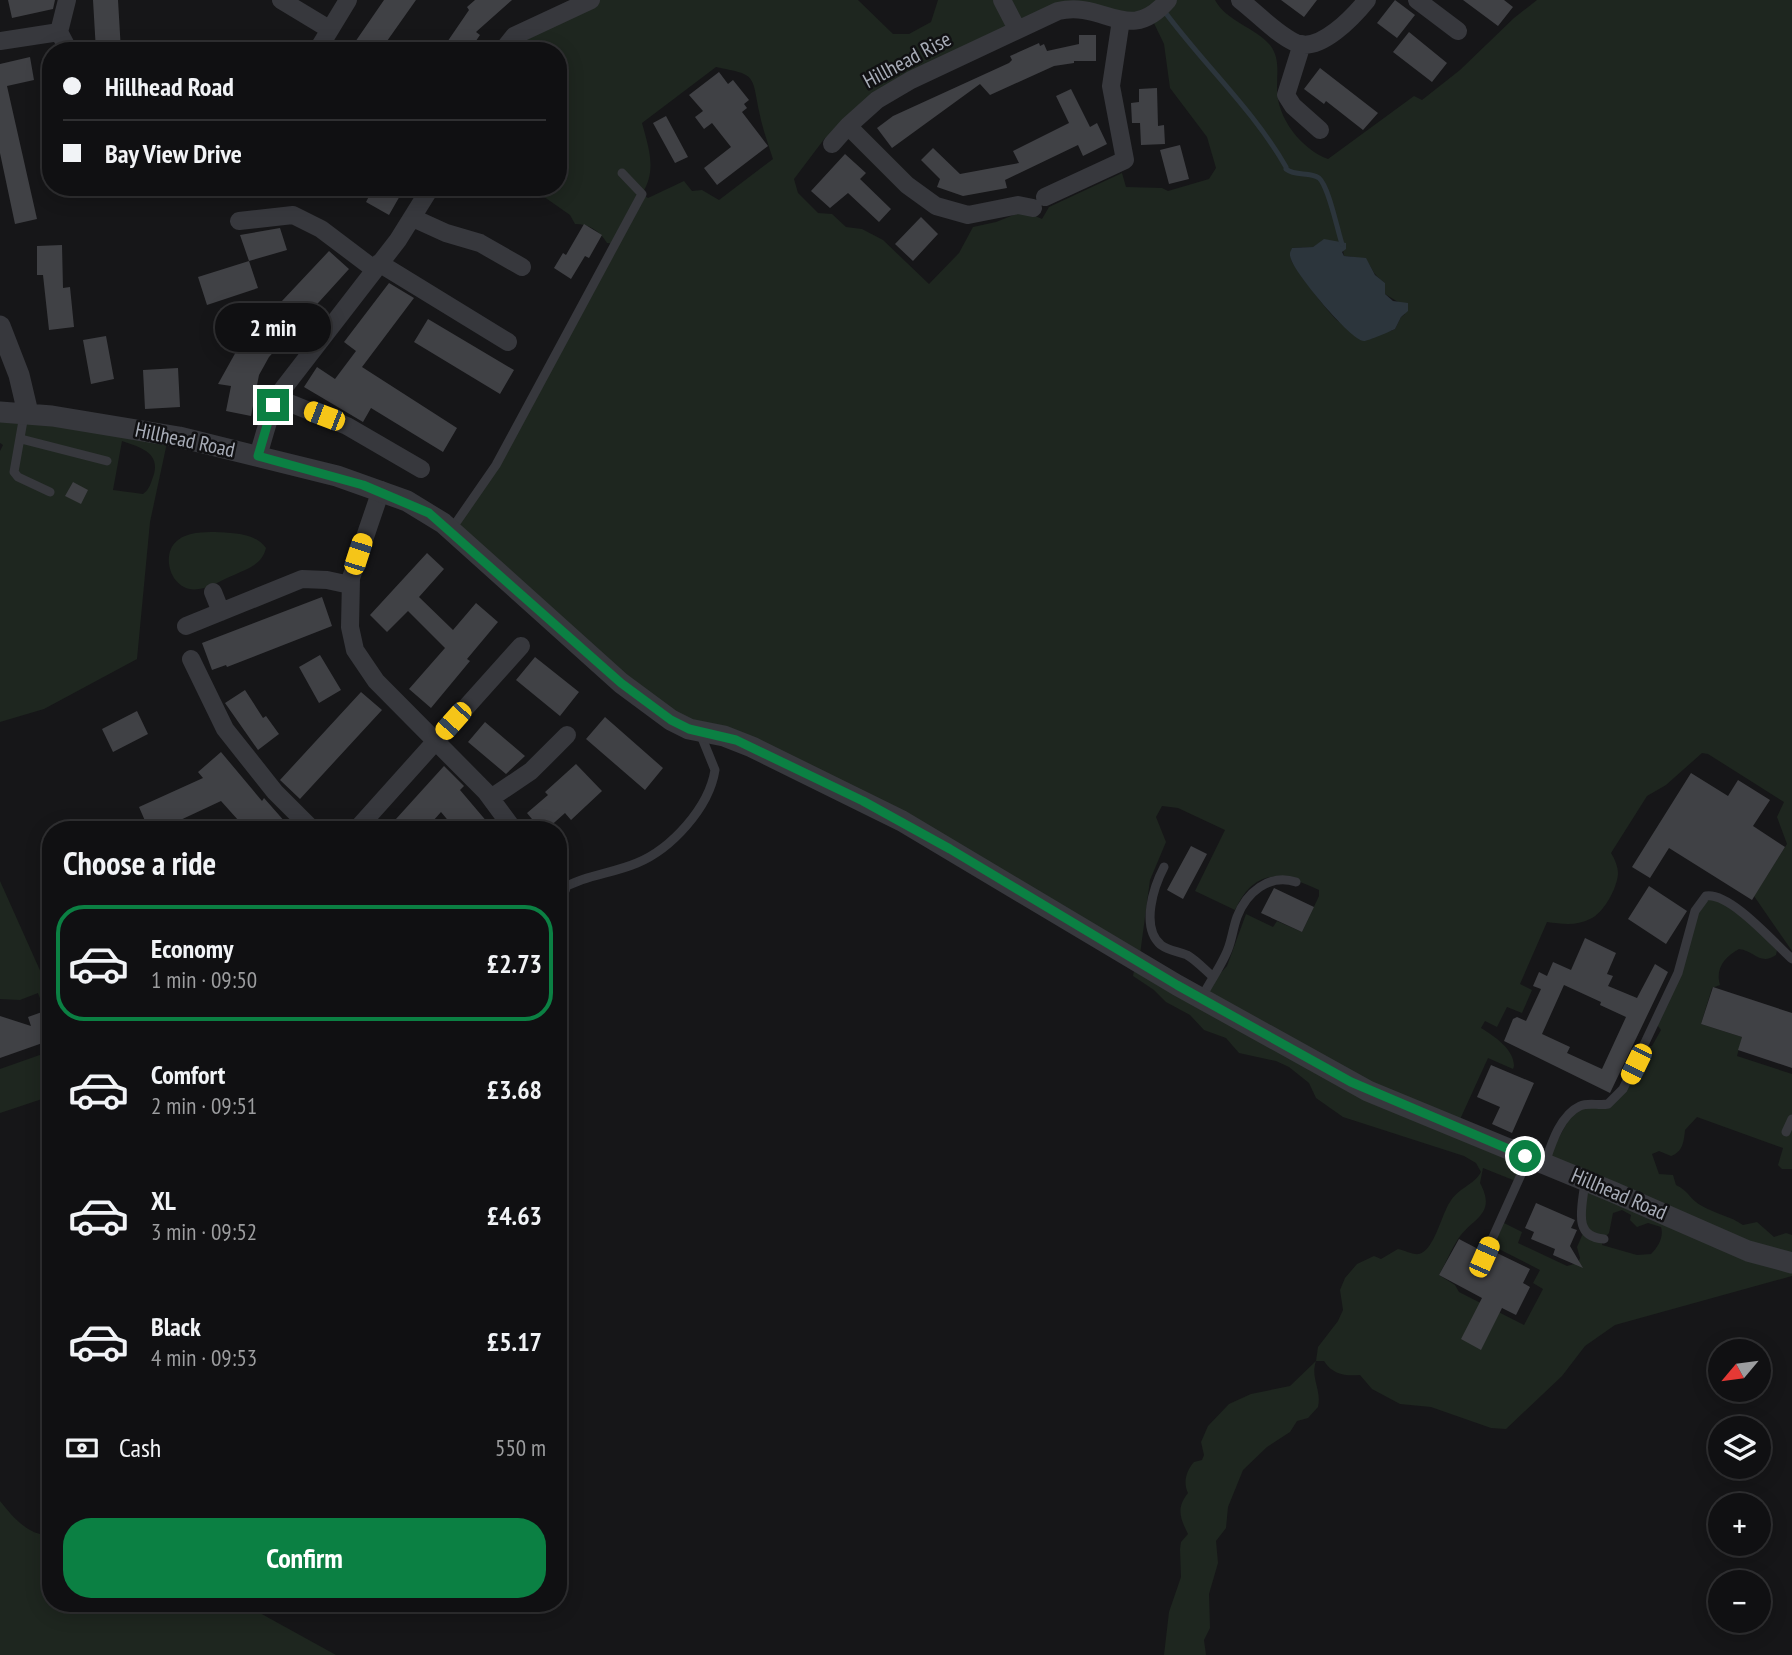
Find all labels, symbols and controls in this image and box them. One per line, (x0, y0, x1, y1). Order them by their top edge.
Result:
street label: Hillhead Rise (858, 25, 955, 94)
text: Hillhead Road (105, 70, 234, 103)
text: Bay View Drive (105, 137, 242, 170)
callout: 2 min (215, 304, 331, 352)
text: 2 min (250, 313, 296, 342)
route end (257, 389, 289, 421)
car (301, 399, 348, 433)
street label: Hillhead Road (133, 416, 237, 463)
car (342, 531, 375, 577)
car (432, 698, 475, 744)
text: Choose a ride (63, 842, 216, 884)
icon: car (67, 932, 130, 995)
text: Economy (151, 932, 233, 965)
text: £2.73 (487, 947, 542, 980)
text: 1 min · 09:50 (151, 965, 257, 994)
car (1618, 1041, 1655, 1087)
icon: car (67, 1058, 130, 1121)
text: Comfort (151, 1058, 225, 1091)
text: £3.68 (487, 1073, 542, 1106)
text: 2 min · 09:51 (151, 1091, 257, 1120)
route start (1509, 1140, 1541, 1172)
street label: Hillhead Road (1567, 1161, 1671, 1226)
icon: car (67, 1184, 130, 1247)
text: XL (151, 1184, 176, 1217)
text: £4.63 (487, 1199, 542, 1232)
text: 3 min · 09:52 (151, 1217, 257, 1246)
car (1466, 1234, 1503, 1280)
icon: car (67, 1310, 130, 1373)
text: Black (151, 1310, 201, 1343)
text: £5.17 (487, 1325, 542, 1358)
north arrow (1708, 1339, 1771, 1402)
map controls (1708, 1339, 1771, 1633)
text: 4 min · 09:53 (151, 1343, 257, 1372)
button: layers (1708, 1416, 1771, 1479)
icon: cash (63, 1429, 101, 1467)
text: Cash (119, 1431, 161, 1464)
text: 550 m (495, 1433, 546, 1462)
button: + (1708, 1493, 1771, 1556)
button: Confirm (63, 1518, 546, 1598)
button: − (1708, 1570, 1771, 1633)

